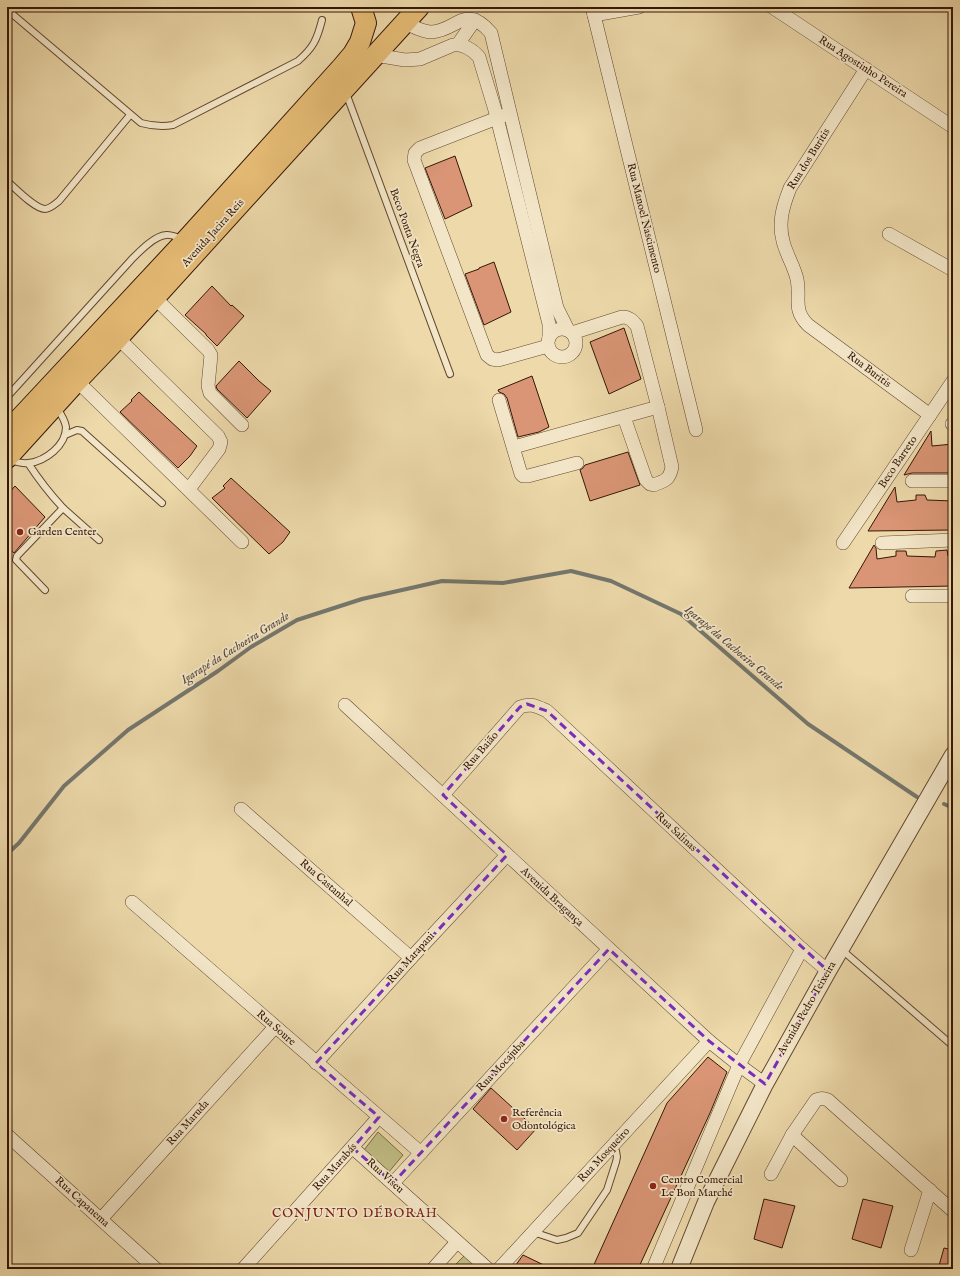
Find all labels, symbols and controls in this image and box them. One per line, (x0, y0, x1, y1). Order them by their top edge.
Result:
street label: Rua Agostinho Pereira (816, 33, 910, 101)
street label: Rua dos Buritis (785, 126, 833, 192)
street label: Rua Manoel Nascimento (624, 161, 664, 275)
street label: Beco Ponta Negra (386, 187, 428, 270)
street label: Avenida Jacira Reis (178, 196, 247, 271)
street label: Rua Buritis (844, 349, 894, 391)
street label: Beco Barreto (875, 433, 921, 491)
place label: Garden Center (28, 525, 96, 539)
marker: Garden Center (15, 527, 25, 537)
water label: Igarapé da Cachoeira Grande (680, 601, 787, 695)
water label: Igarapé da Cachoeira Grande (177, 609, 292, 689)
street label: Rua Baião (460, 729, 502, 773)
street label: Rua Salinas (652, 809, 700, 855)
street label: Rua Castanhal (297, 856, 355, 910)
street label: Avenida Bragança (517, 864, 587, 930)
street label: Rua Marapani (384, 929, 438, 987)
street label: Avenida Pedro Teixeira (774, 959, 840, 1058)
street label: Rua Soure (253, 1007, 299, 1049)
street label: Rua Mocajuba (473, 1037, 529, 1095)
street label: Rua Maruda (164, 1097, 212, 1149)
place label: Referência Odontológica (512, 1106, 576, 1133)
marker: Referência Odontológica (499, 1114, 509, 1124)
street label: Rua Mosqueiro (575, 1124, 633, 1185)
street label: Rua Marabás (310, 1140, 360, 1194)
street label: Rua Viseu (363, 1155, 407, 1197)
place label: Centro Comercial Le Bon Marché (661, 1173, 743, 1200)
street label: Rua Capanema (52, 1174, 112, 1230)
marker: Centro Comercial Le Bon Marché (648, 1181, 658, 1191)
district label: CONJUNTO DÉBORAH (272, 1205, 438, 1222)

